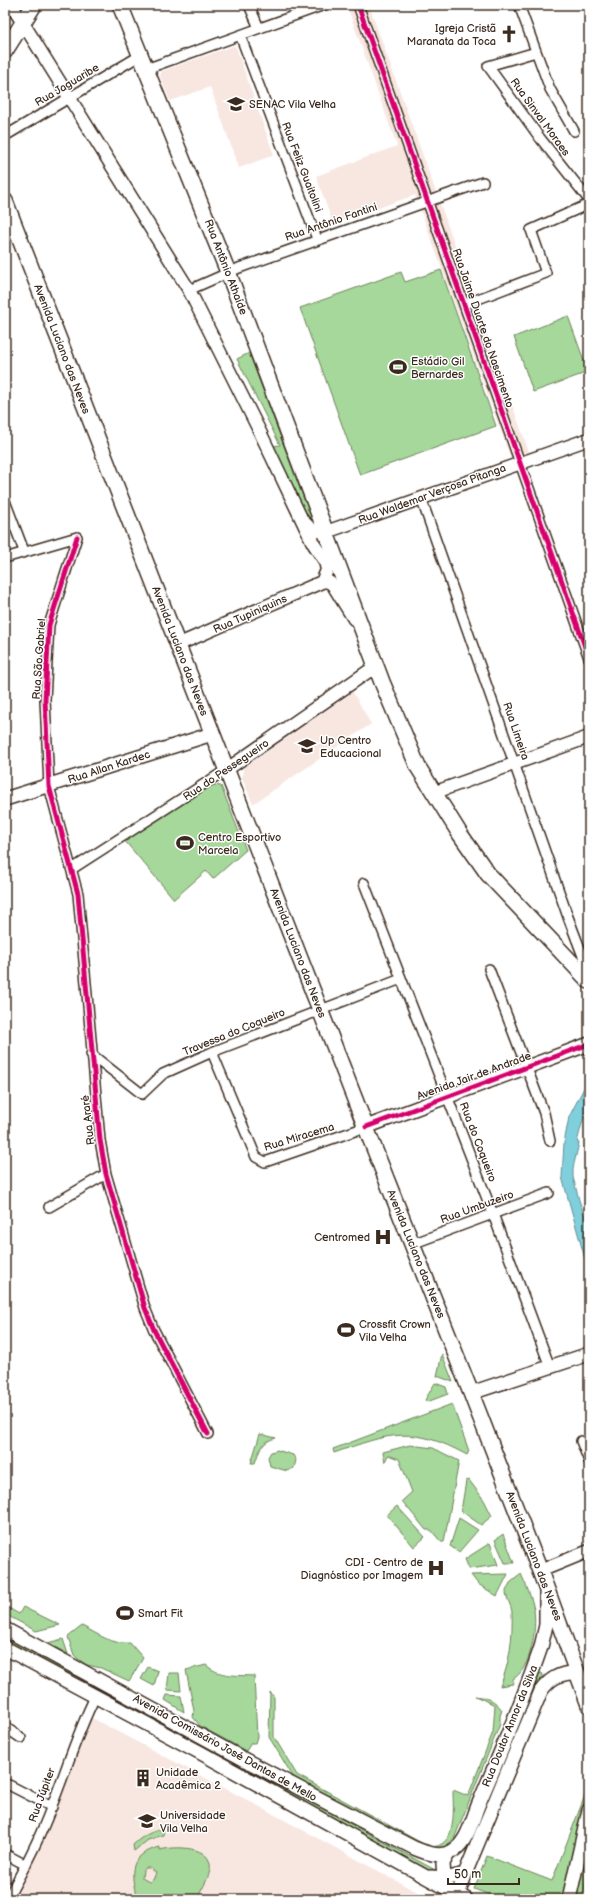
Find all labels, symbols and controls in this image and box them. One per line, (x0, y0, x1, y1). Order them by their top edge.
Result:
place label: Igreja Cristã Maranata da Toca (407, 22, 496, 48)
church icon: Igreja Cristã Maranata da Toca (499, 24, 519, 44)
street label: Rua Jaguaribe (33, 61, 102, 109)
street label: Rua Sinval Moraes (507, 76, 573, 159)
school or university icon: SENAC Vila Velha (226, 94, 246, 114)
place label: SENAC Vila Velha (249, 98, 336, 111)
street label: Rua Feliz Guaitolini (279, 120, 325, 214)
street label: Rua Antônio Fantini (283, 200, 379, 244)
street label: Rua Antônio Athaíde (202, 217, 250, 317)
street label: Rua Jaime Duarte do Nascimento (450, 247, 516, 409)
street label: Avenida Luciano das Neves (31, 282, 93, 416)
place label: Estádio Gil Bernardes (411, 355, 464, 381)
sports icon: Estádio Gil Bernardes (388, 357, 408, 377)
street label: Rua Waldemar Verçosa Pitanga (356, 461, 508, 527)
street label: Avenida Luciano das Neves (149, 584, 211, 718)
street label: Rua Tupiniquins (211, 592, 289, 636)
street label: Rua São Gabriel (30, 618, 48, 700)
street label: Rua Limeira (500, 700, 532, 762)
place label: Up Centro Educacional (320, 734, 381, 760)
street label: Rua do Pessegueiro (181, 736, 271, 804)
school or university icon: Up Centro Educacional (297, 736, 317, 756)
street label: Rua Allan Kardec (66, 748, 152, 786)
place label: Centro Esportivo Marcela (198, 831, 281, 857)
sports icon: Centro Esportivo Marcela (175, 833, 195, 853)
street label: Avenida Luciano das Neves (267, 886, 329, 1020)
street label: Travessa do Coqueiro (181, 1006, 287, 1058)
street label: Avenida Jair de Andrade (415, 1049, 533, 1103)
street label: Rua Araré (78, 1094, 98, 1146)
street label: Rua do Coqueiro (457, 1100, 499, 1184)
street label: Rua Miracema (262, 1120, 336, 1154)
street label: Avenida Luciano das Neves (384, 1188, 448, 1321)
street label: Rua Umbuzeiro (439, 1188, 515, 1226)
hospital icon: Centromed (373, 1227, 393, 1247)
place label: Centromed (314, 1231, 370, 1244)
place label: Crossfit Crown Vila Velha (359, 1318, 431, 1344)
sports icon: Crossfit Crown Vila Velha (336, 1320, 356, 1340)
street label: Avenida Luciano das Neves (503, 1489, 565, 1623)
place label: CDI - Centro de Diagnóstico por Imagem (301, 1556, 423, 1582)
hospital icon: CDI - Centro de Diagnóstico por Imagem (426, 1558, 446, 1578)
sports icon: Smart Fit (115, 1603, 135, 1623)
place label: Smart Fit (138, 1607, 184, 1620)
street label: Rua Doutor Annor da Silva (480, 1663, 540, 1789)
street label: Avenida Comissário José Dantas de Mello (131, 1692, 319, 1804)
street label: Rua Júpiter (26, 1765, 58, 1824)
place label: Unidade Acadêmica 2 (156, 1766, 221, 1792)
building icon: Unidade Acadêmica 2 (133, 1768, 153, 1788)
place label: Universidade Vila Velha (160, 1809, 226, 1835)
school or university icon: Universidade Vila Velha (137, 1811, 157, 1831)
scale bar (448, 1860, 519, 1886)
text: 50 m (454, 1867, 481, 1882)

